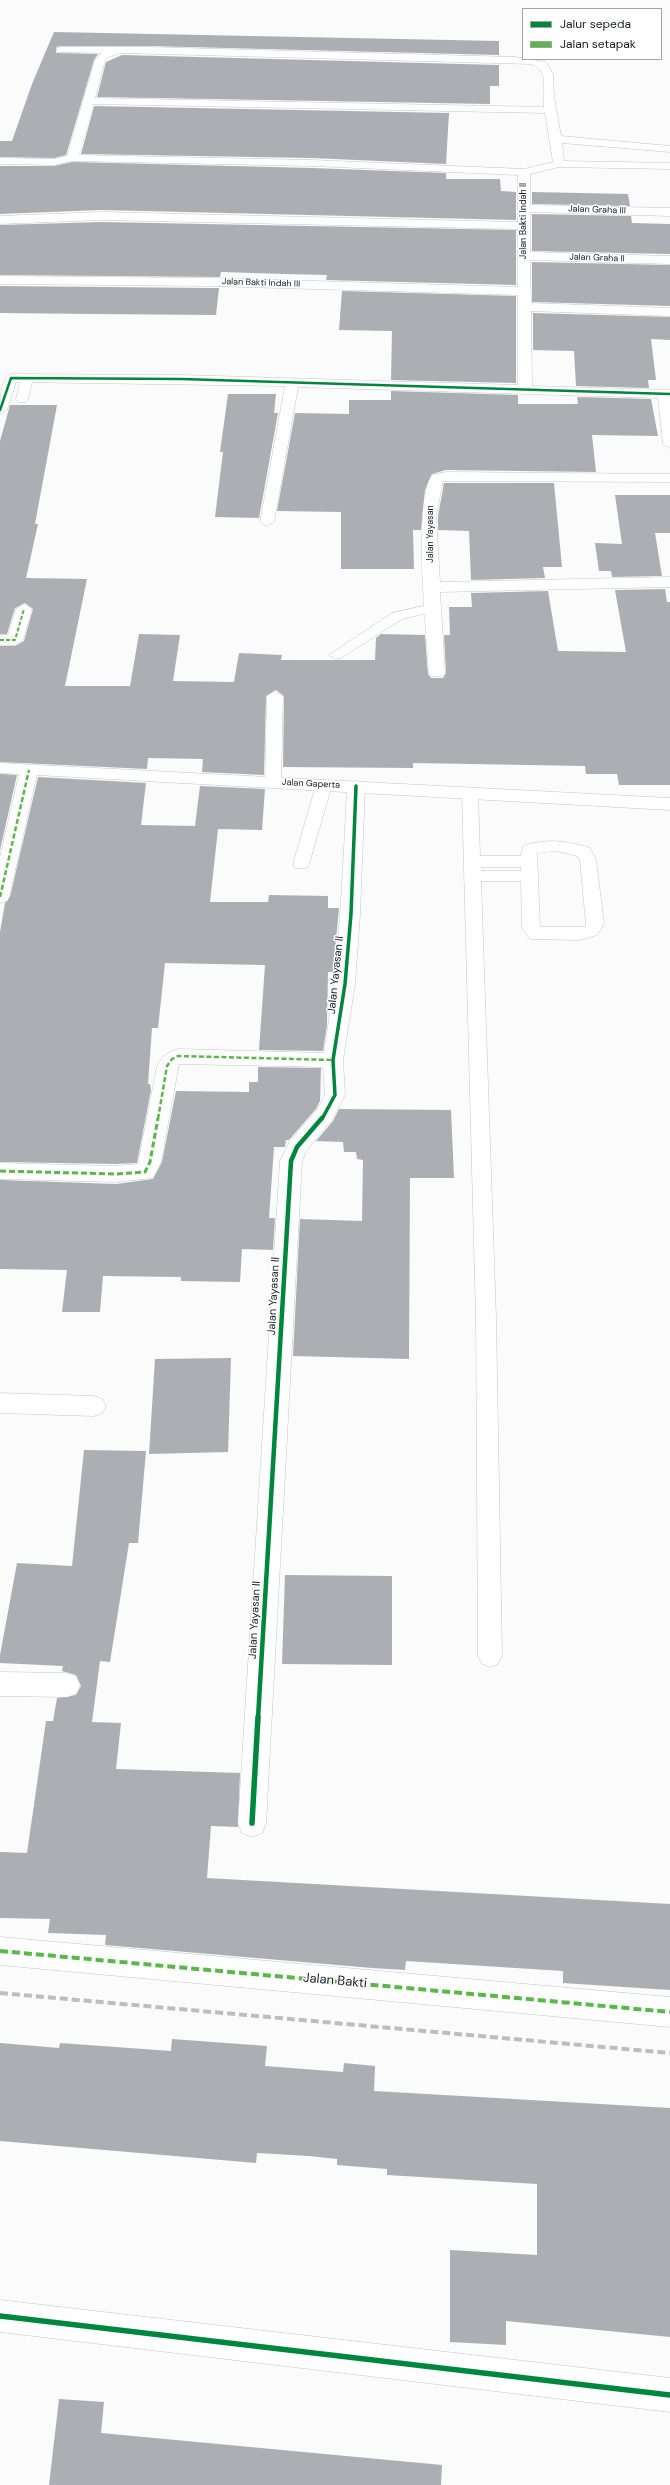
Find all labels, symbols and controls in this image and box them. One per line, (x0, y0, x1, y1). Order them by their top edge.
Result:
legend (522, 8, 662, 60)
text: Jalur sepeda (560, 16, 631, 32)
text: Jalan setapak (560, 36, 636, 52)
street label: Jalan Bakti Indah II (519, 183, 529, 259)
street label: Jalan Graha III (568, 204, 626, 216)
street label: Jalan Graha II (569, 252, 625, 264)
street label: Jalan Bakti Indah III (222, 276, 300, 290)
street label: Jalan Yayasan (426, 505, 436, 563)
street label: Jalan Gaperta (282, 777, 340, 791)
street label: Jalan Yayasan II (325, 935, 347, 1015)
street label: Jalan Yayasan II (265, 1257, 283, 1335)
street label: Jalan Yayasan II (246, 1581, 264, 1659)
street label: Jalan Bakti (302, 1970, 368, 1992)

